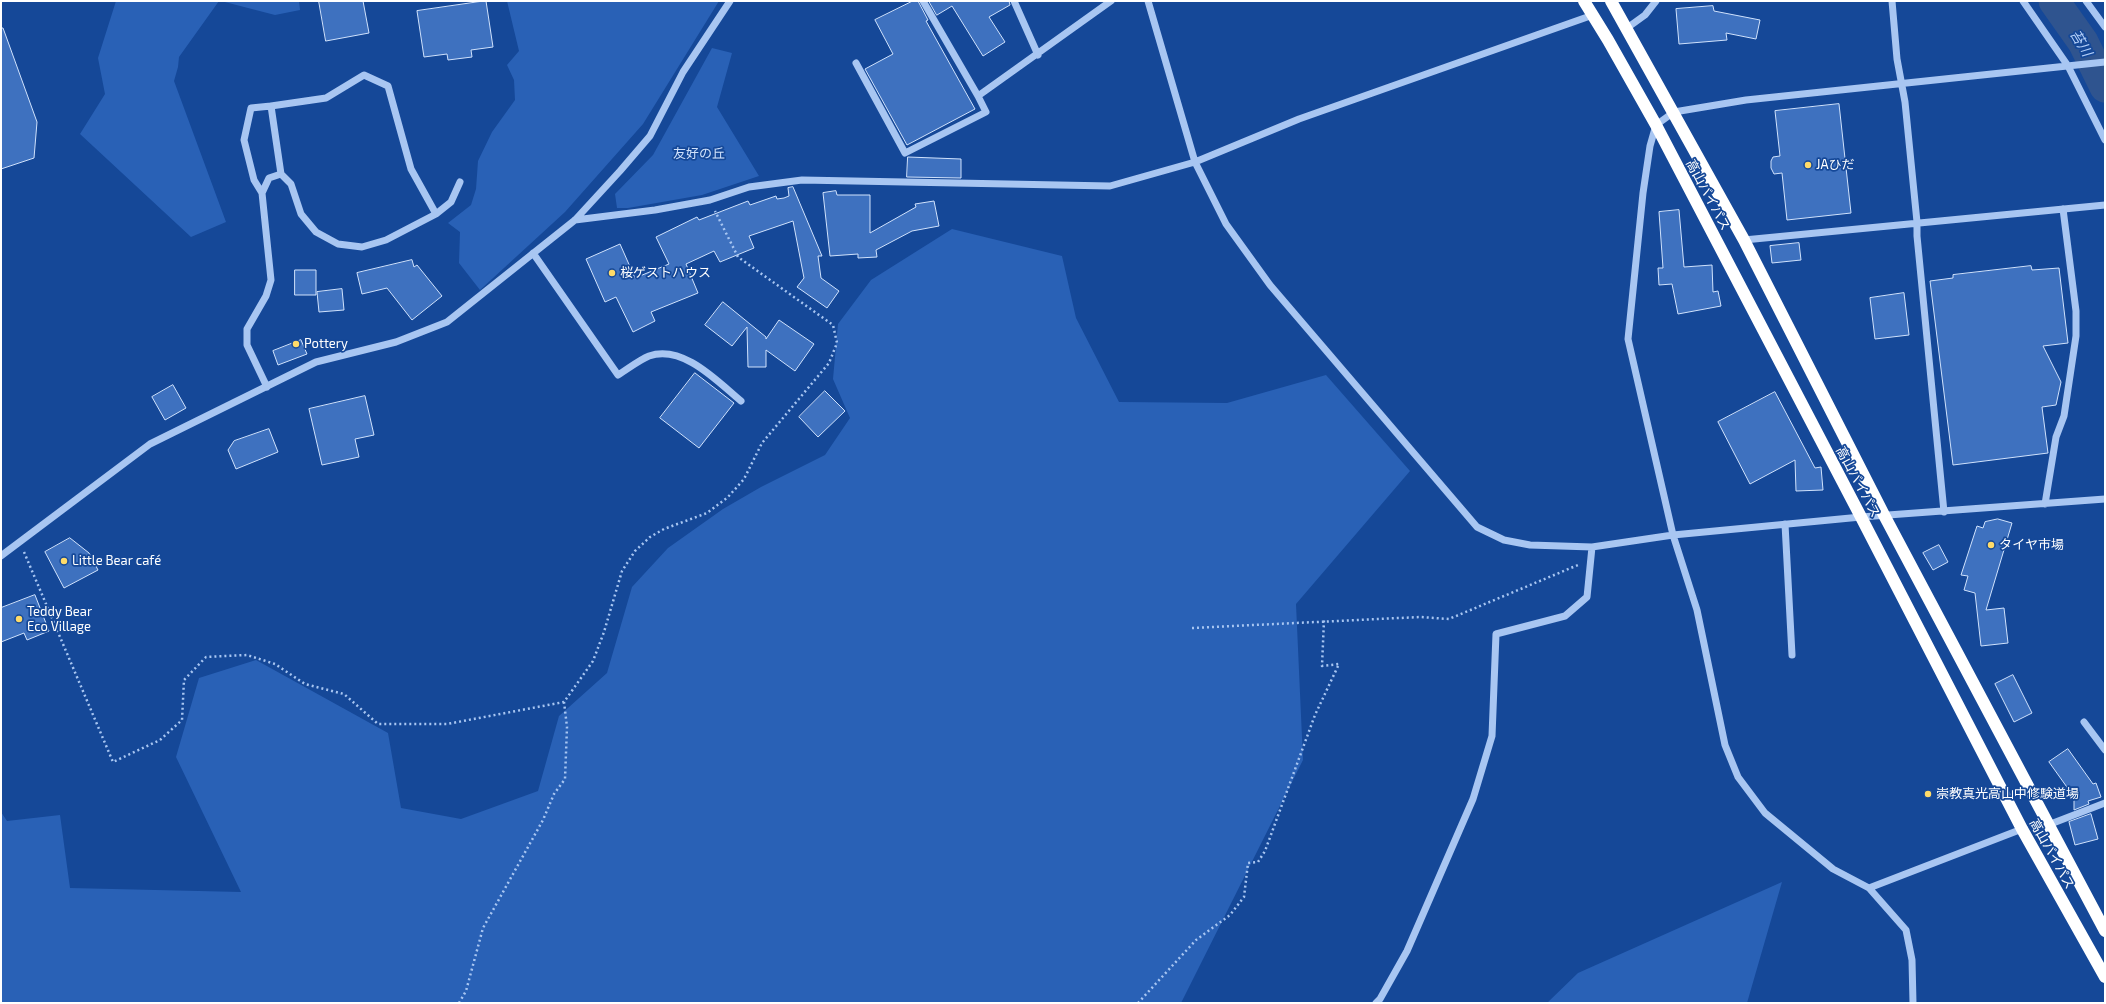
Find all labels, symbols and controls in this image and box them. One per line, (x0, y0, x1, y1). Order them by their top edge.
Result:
water label: 苔川 (2067, 27, 2095, 59)
park label: 友好の丘 (673, 146, 725, 162)
street label: 高山バイパス (1683, 157, 1733, 233)
place label: JAひだ (1816, 157, 1855, 173)
marker: JAひだ (1803, 160, 1813, 170)
place label: 桜ゲストハウス (620, 265, 711, 281)
marker: 桜ゲストハウス (607, 268, 617, 278)
place label: Pottery (304, 336, 348, 352)
marker: Pottery (291, 339, 301, 349)
street label: 高山バイパス (1833, 444, 1883, 520)
place label: タイヤ市場 (1999, 537, 2064, 553)
marker: タイヤ市場 (1986, 540, 1996, 550)
place label: Little Bear café (72, 553, 161, 569)
marker: Little Bear café (59, 556, 69, 566)
place label: Teddy Bear Eco Village (27, 604, 92, 635)
marker: Teddy Bear Eco Village (14, 614, 24, 624)
place label: 崇教真光高山中修験道場 (1936, 786, 2079, 802)
marker: 崇教真光高山中修験道場 (1923, 789, 1933, 799)
street label: 高山バイパス (2026, 816, 2078, 892)

